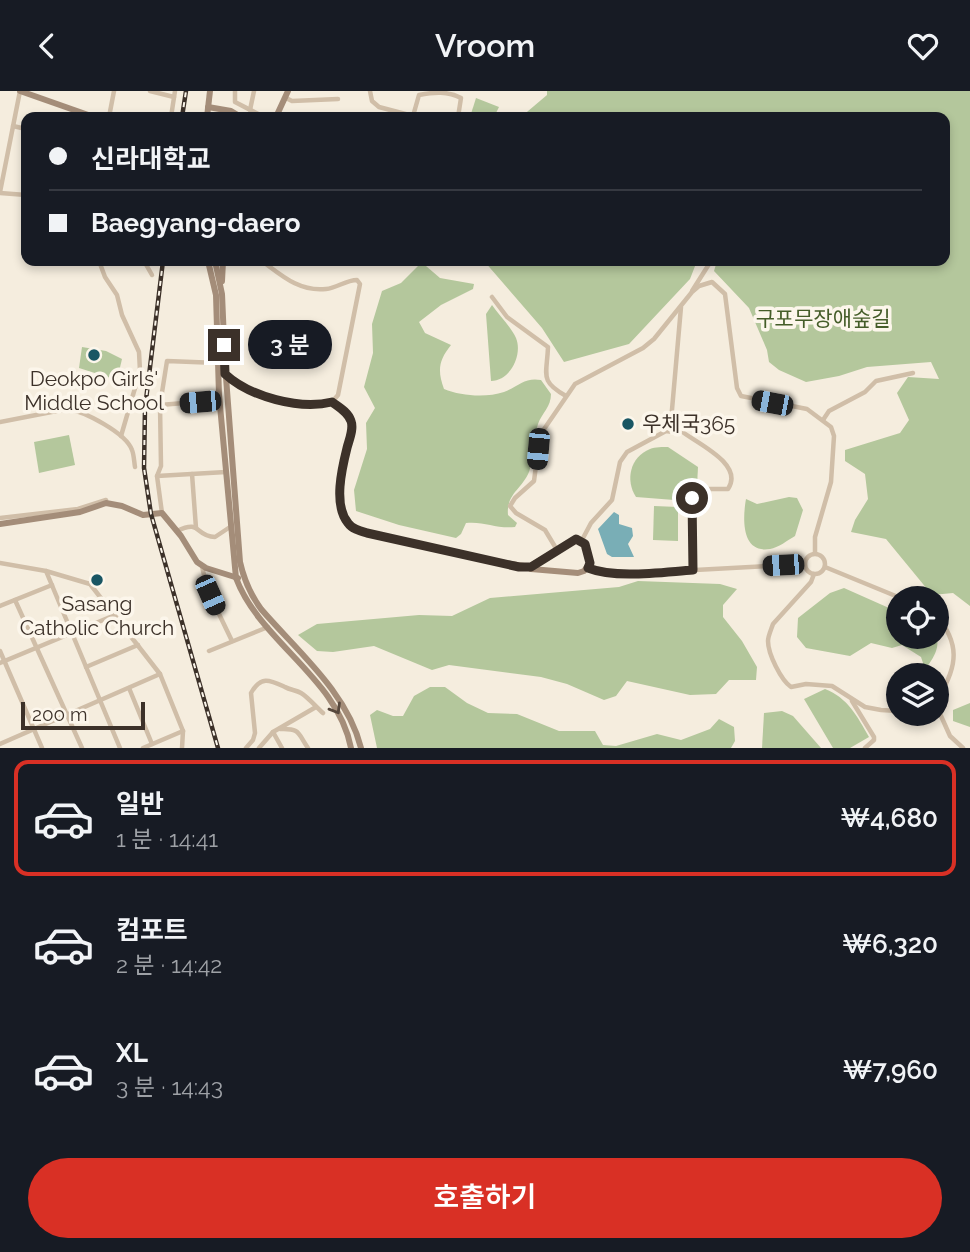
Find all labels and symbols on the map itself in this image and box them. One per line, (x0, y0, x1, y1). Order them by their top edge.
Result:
park label: 구포무장애숲길 (755, 306, 891, 331)
callout: 3 분 (248, 321, 332, 369)
route end (208, 329, 240, 361)
marker: Deokpo Girls' Middle School (86, 347, 102, 363)
place label: Deokpo Girls' Middle School (24, 366, 164, 415)
car (750, 389, 795, 417)
car (179, 390, 222, 414)
place label: 우체국365 (642, 411, 735, 436)
marker: 우체국365 (620, 416, 636, 432)
car (526, 427, 551, 471)
route start (676, 482, 708, 514)
car (762, 553, 805, 577)
marker: Sasang Catholic Church (89, 572, 105, 588)
car (192, 572, 229, 618)
place label: Sasang Catholic Church (20, 591, 174, 640)
scale bar (21, 699, 145, 731)
one-way arrow (327, 702, 340, 715)

